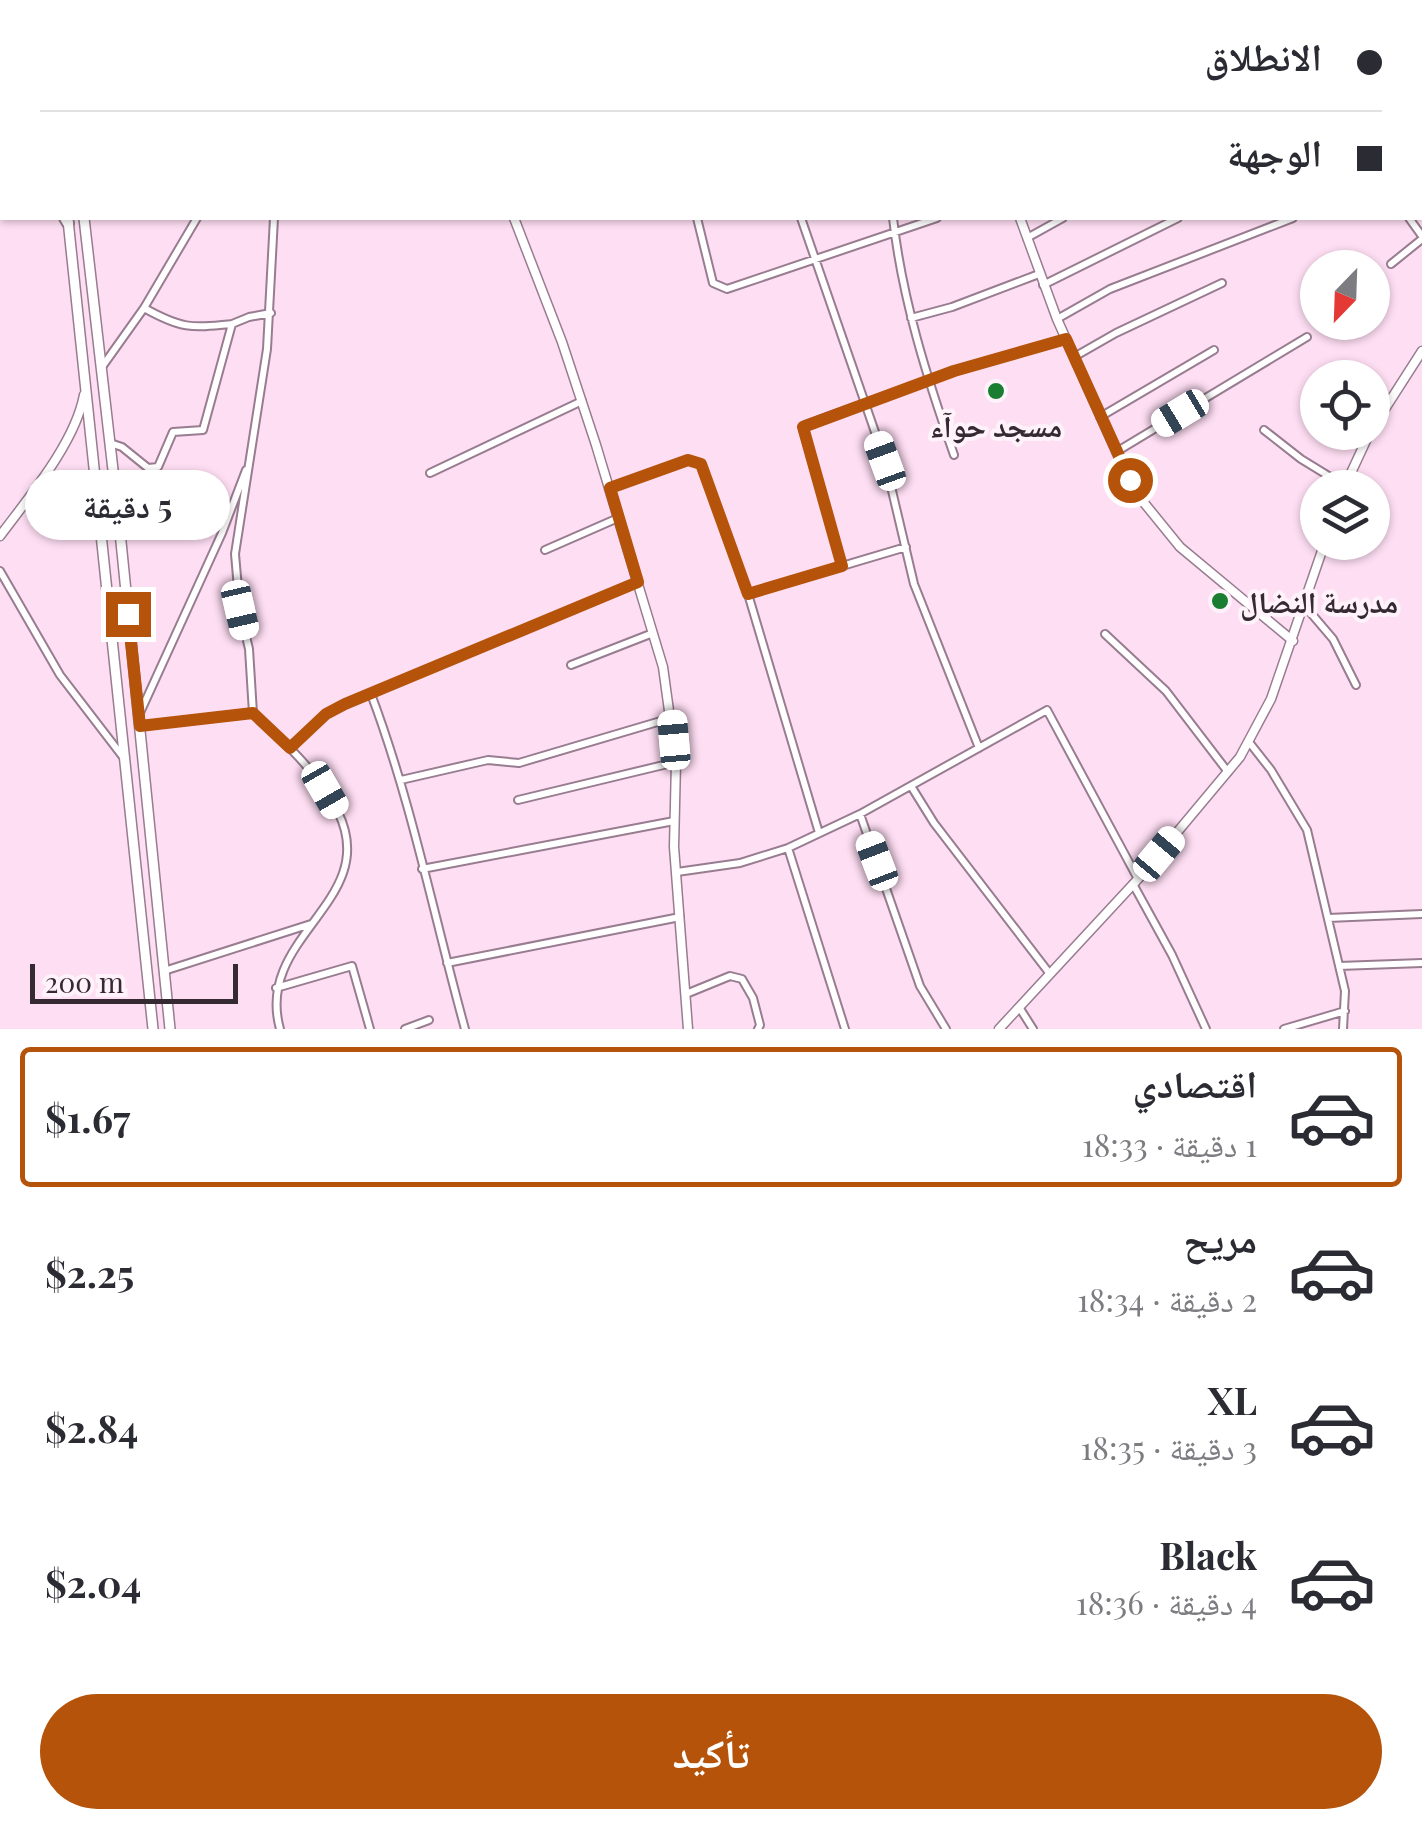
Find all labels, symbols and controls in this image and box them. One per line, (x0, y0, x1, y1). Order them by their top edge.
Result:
text: الانطلاق (1204, 30, 1322, 81)
text: الوجهة (1227, 126, 1322, 177)
north arrow (1300, 250, 1390, 340)
map controls (1300, 250, 1390, 560)
button: locate (1300, 360, 1390, 450)
marker: مسجد حوآء (985, 380, 1007, 402)
car (1147, 385, 1213, 441)
place label: مسجد حوآء (930, 405, 1062, 445)
car (861, 428, 909, 494)
route start (1108, 458, 1153, 503)
callout: 5 دقيقة (26, 469, 230, 539)
button: layers (1300, 470, 1390, 560)
text: 5 دقيقة (83, 483, 172, 526)
car (219, 577, 261, 643)
place label: مدرسة النضال (1240, 581, 1398, 621)
marker: مدرسة النضال (1209, 590, 1231, 612)
route end (106, 592, 151, 637)
car (656, 709, 692, 771)
car (297, 757, 353, 823)
car (1128, 821, 1190, 887)
car (852, 828, 902, 894)
scale bar (30, 959, 238, 1004)
text: 200 m (45, 963, 124, 1000)
text: اقتصادي (1133, 1057, 1257, 1108)
icon: car (1287, 1072, 1377, 1162)
text: $1.67 (45, 1092, 130, 1143)
text: 1 دقيقة · 18:33 (1082, 1122, 1257, 1165)
text: مريح (1183, 1212, 1257, 1263)
icon: car (1287, 1227, 1377, 1317)
text: $2.25 (45, 1247, 134, 1298)
text: 2 دقيقة · 18:34 (1077, 1277, 1257, 1320)
text: XL (1208, 1374, 1257, 1425)
icon: car (1287, 1382, 1377, 1472)
text: $2.84 (45, 1402, 138, 1453)
text: 3 دقيقة · 18:35 (1080, 1425, 1257, 1468)
text: Black (1159, 1529, 1257, 1580)
icon: car (1287, 1537, 1377, 1627)
text: $2.04 (45, 1557, 141, 1608)
text: 4 دقيقة · 18:36 (1076, 1580, 1257, 1623)
button: تأكيد (40, 1694, 1382, 1809)

